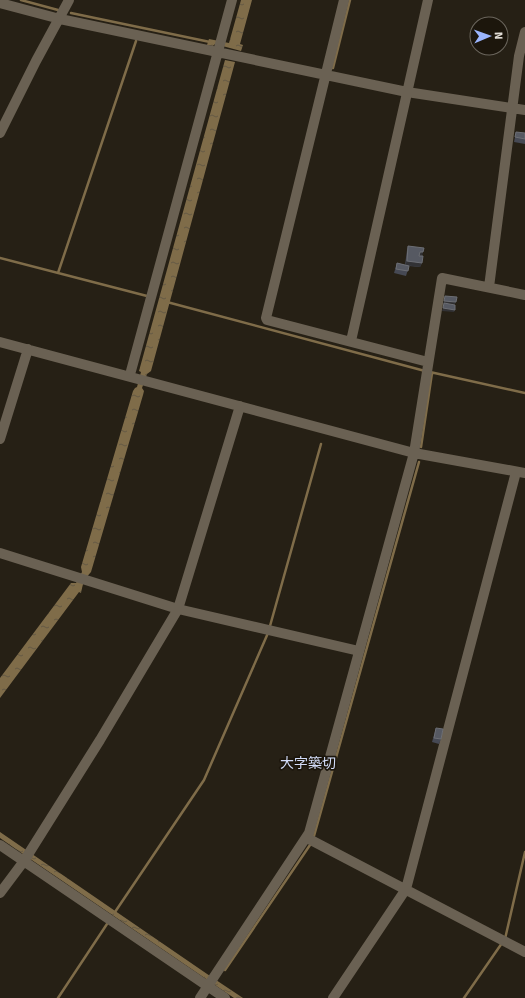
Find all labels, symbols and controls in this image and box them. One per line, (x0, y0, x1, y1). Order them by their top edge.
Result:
north arrow (469, 16, 509, 56)
text: N (492, 32, 505, 40)
district label: 大字築切 (280, 755, 336, 772)

